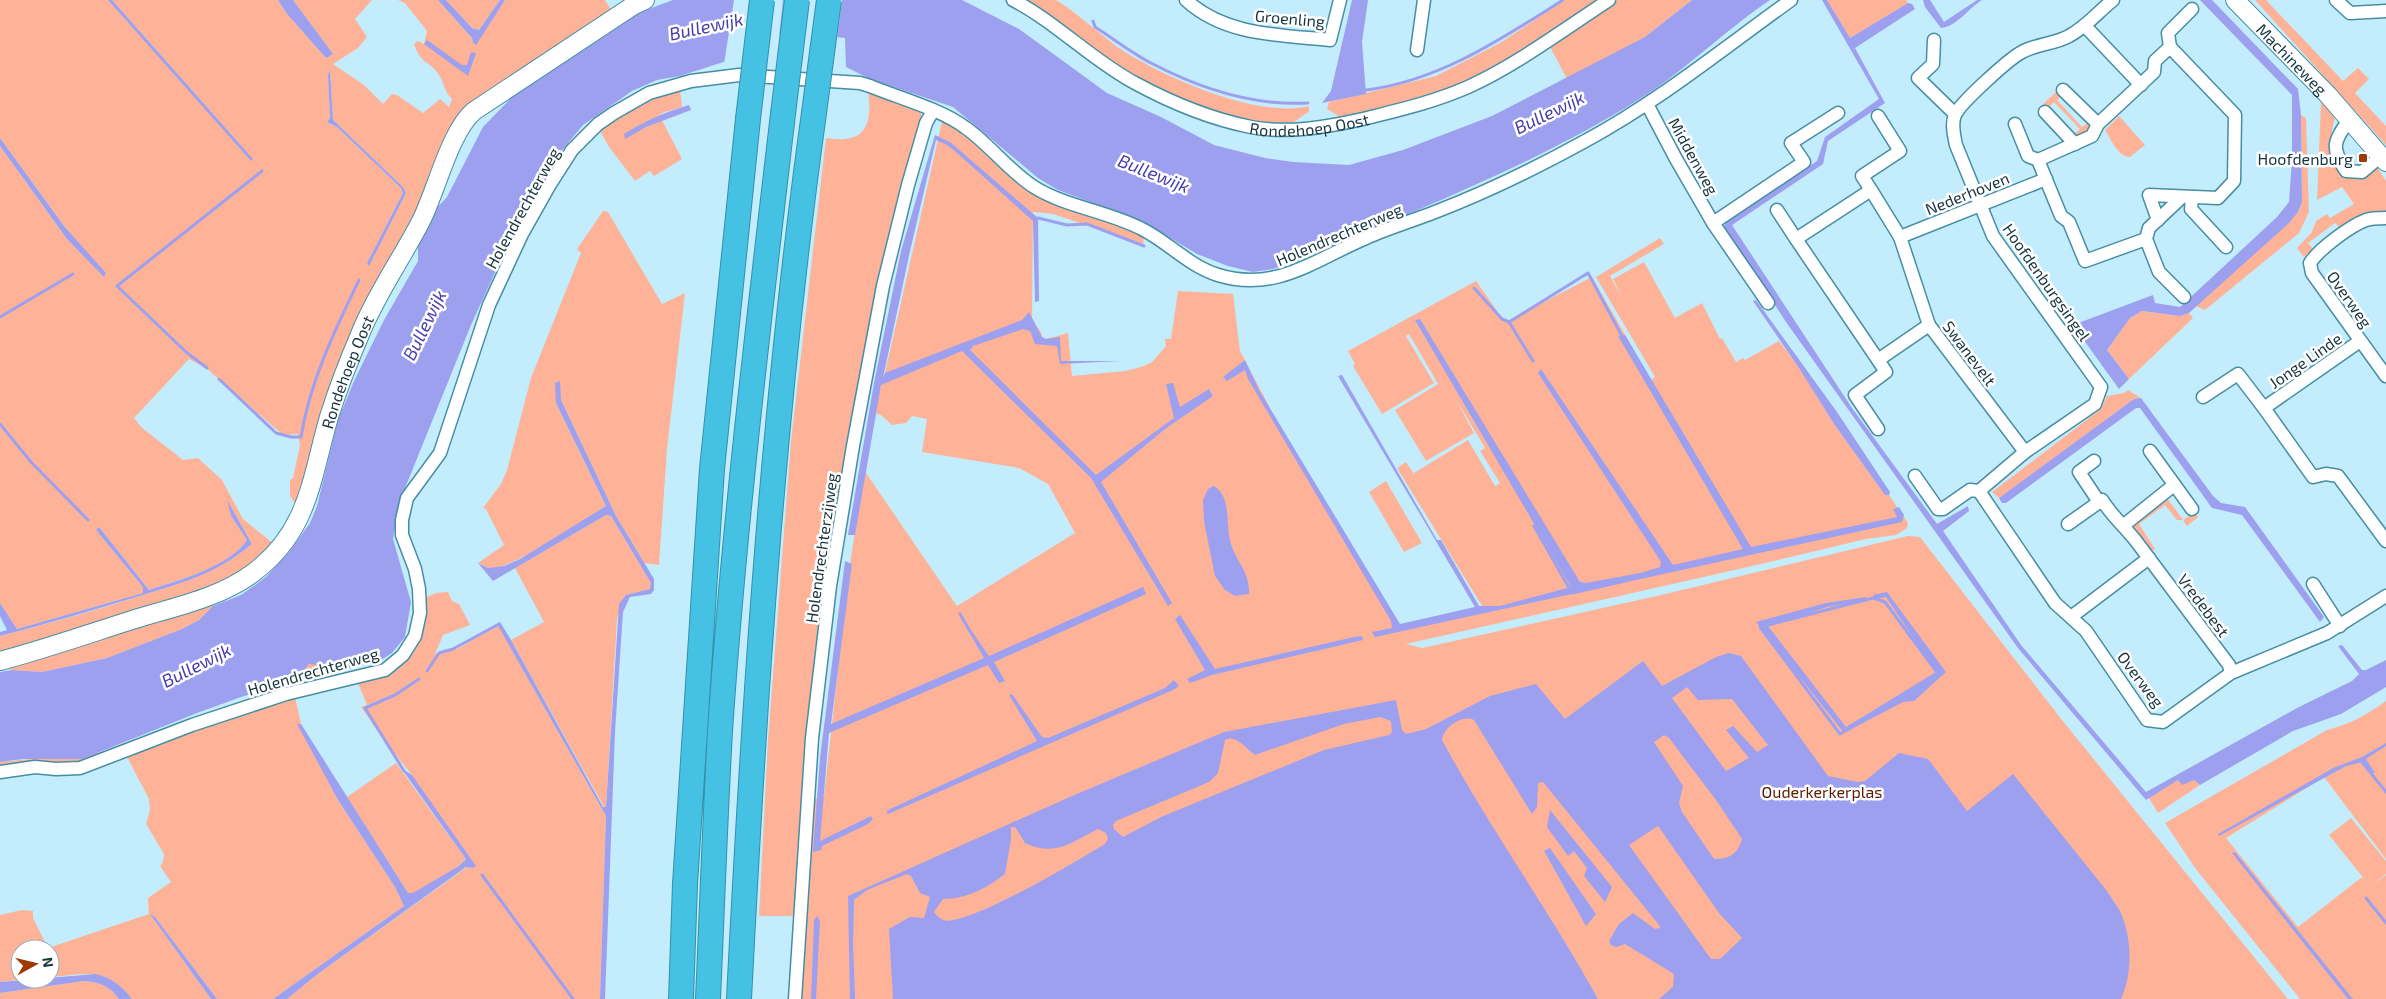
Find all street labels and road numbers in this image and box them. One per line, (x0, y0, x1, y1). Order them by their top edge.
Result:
street label: Groenling (1254, 5, 1326, 31)
street label: Machineweg (2253, 19, 2332, 98)
street label: Rondehoep Oost (1248, 108, 1371, 139)
street label: Middenweg (1665, 114, 1723, 198)
street label: Holendrechterweg (481, 144, 563, 272)
street label: Nederhoven (1922, 168, 2012, 218)
street label: Holendrechterweg (1273, 199, 1405, 269)
street label: Hoofdenburgsingel (1999, 220, 2095, 345)
street label: Overweg (2324, 267, 2376, 331)
street label: Rondehoep Oost (317, 312, 377, 431)
street label: Swanevelt (1939, 317, 2001, 389)
street label: Jonge Linde (2265, 328, 2345, 392)
street label: Holendrechterzijweg (801, 472, 842, 624)
street label: Vredebest (2174, 570, 2234, 640)
street label: Holendrechterweg (245, 643, 381, 699)
street label: Overweg (2114, 647, 2168, 711)

